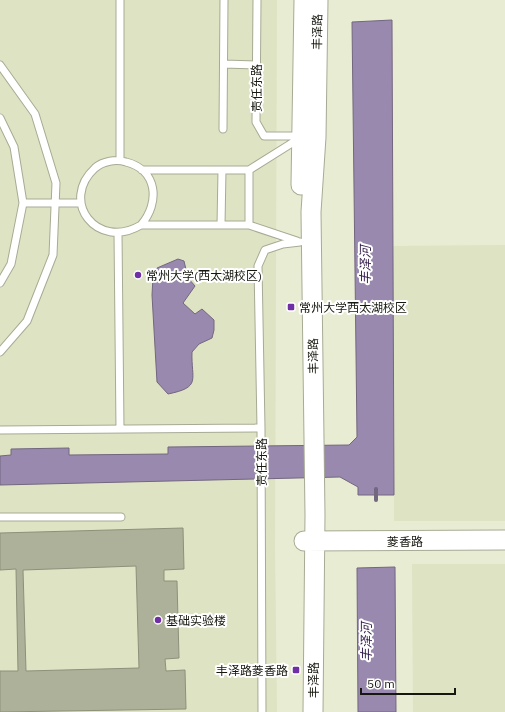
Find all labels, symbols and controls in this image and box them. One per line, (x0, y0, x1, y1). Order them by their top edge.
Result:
street label: 丰泽路 (309, 14, 325, 50)
street label: 责任东路 (249, 64, 264, 112)
water label: 丰泽河 (357, 243, 374, 285)
place label: 常州大学(西太湖校区) (146, 268, 262, 283)
marker: 常州大学(西太湖校区) (133, 270, 143, 280)
place label: 常州大学西太湖校区 (299, 300, 407, 315)
marker: 常州大学西太湖校区 (286, 302, 296, 312)
street label: 丰泽路 (305, 338, 321, 374)
street label: 责任东路 (254, 438, 269, 486)
street label: 菱香路 (387, 534, 423, 549)
place label: 基础实验楼 (166, 613, 226, 628)
marker: 基础实验楼 (153, 615, 163, 625)
water label: 丰泽河 (358, 620, 375, 662)
street label: 丰泽路 (306, 662, 321, 698)
place label: 丰泽路菱香路 (216, 663, 288, 678)
marker: 丰泽路菱香路 (291, 665, 301, 675)
scale bar (361, 670, 455, 696)
text: 50 m (367, 676, 395, 691)

